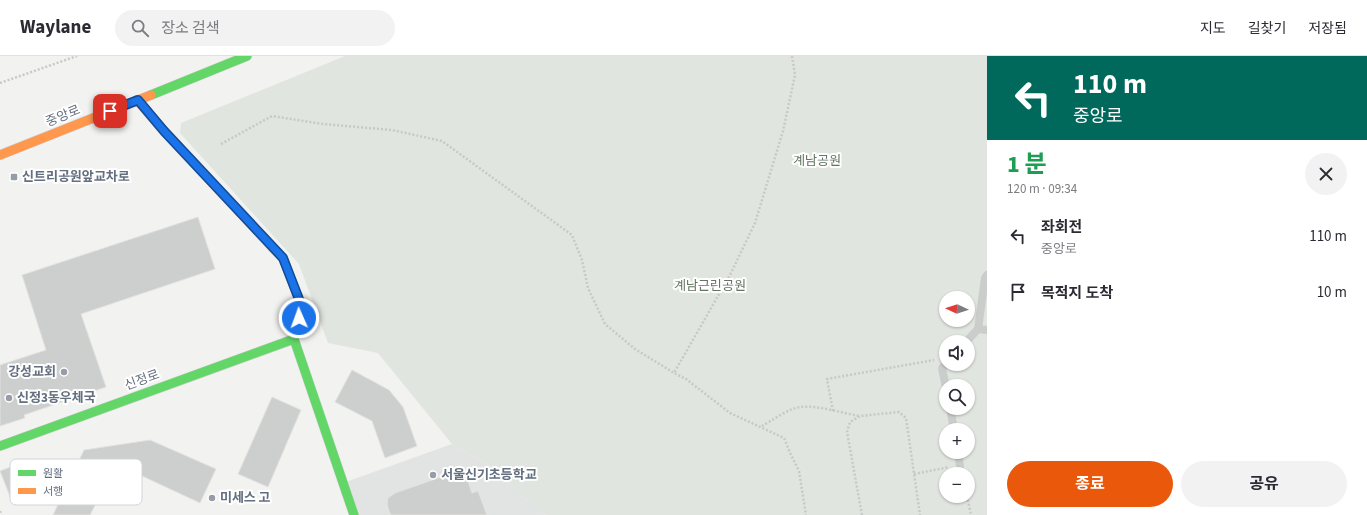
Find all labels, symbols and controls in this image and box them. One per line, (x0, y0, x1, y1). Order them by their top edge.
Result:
search box (115, 10, 395, 46)
text: Waylane (20, 14, 91, 41)
icon: search (129, 17, 151, 39)
text: 장소 검색 (161, 18, 220, 39)
text: 지도 (1200, 19, 1226, 39)
text: 길찾기 (1248, 19, 1286, 39)
text: 저장됨 (1308, 19, 1347, 39)
text: 110 m (1073, 64, 1147, 104)
icon: left (1007, 72, 1059, 124)
pin (93, 94, 127, 128)
icon: arrive (99, 100, 121, 122)
street label: 중앙로 (43, 101, 83, 131)
text: 중앙로 (1073, 104, 1123, 129)
text: 1 분 (1007, 147, 1047, 182)
park label: 계남공원 (793, 152, 841, 170)
button: close (1305, 153, 1347, 195)
place label: 신트리공원앞교차로 (22, 168, 130, 186)
marker: 신트리공원앞교차로 (9, 172, 19, 182)
text: 120 m · 09:34 (1007, 180, 1077, 198)
text: 좌회전 (1041, 217, 1082, 238)
icon: left (1007, 225, 1029, 247)
text: 110 m (1309, 226, 1347, 247)
text: 중앙로 (1041, 240, 1077, 258)
park label: 계남근린공원 (674, 277, 746, 295)
icon: arrive (1007, 281, 1029, 303)
text: 10 m (1317, 282, 1347, 303)
text: 목적지 도착 (1041, 283, 1113, 304)
north arrow (939, 291, 975, 327)
map controls (939, 291, 975, 503)
position arrow (278, 297, 320, 339)
button: sound (939, 335, 975, 371)
place label: 강성교회 (8, 363, 56, 381)
street label: 신정로 (122, 365, 162, 395)
marker: 강성교회 (59, 367, 69, 377)
button: search (939, 379, 975, 415)
place label: 신정3동우체국 (17, 389, 96, 407)
marker: 신정3동우체국 (4, 393, 14, 403)
button: + (939, 423, 975, 459)
legend (10, 459, 142, 505)
button: 종료 (1007, 461, 1173, 507)
button: 공유 (1181, 461, 1347, 507)
text: 원활 (43, 466, 63, 481)
place label: 서울신기초등학교 (441, 466, 537, 484)
button: − (939, 467, 975, 503)
marker: 서울신기초등학교 (428, 470, 438, 480)
text: 서행 (43, 484, 63, 499)
place label: 미세스 고 (220, 489, 270, 507)
marker: 미세스 고 (207, 493, 217, 503)

